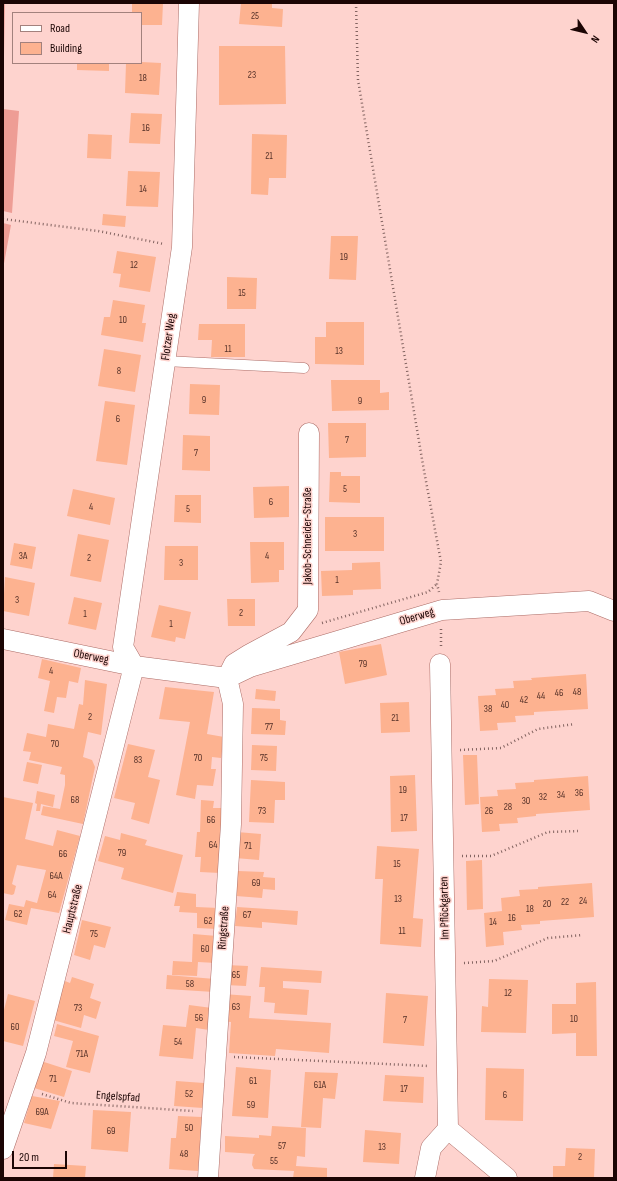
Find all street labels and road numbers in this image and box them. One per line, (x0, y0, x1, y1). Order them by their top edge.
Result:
street label: Flotzer Weg (159, 313, 179, 361)
street label: Jakob-Schneider-Straße (301, 487, 315, 585)
street label: Oberweg (398, 605, 436, 629)
street label: Oberweg (72, 647, 110, 667)
street label: Im Pflöckgarten (437, 876, 453, 940)
street label: Hauptstraße (60, 883, 86, 935)
street label: Ringstraße (215, 906, 233, 950)
street label: Engelspfad (96, 1088, 140, 1106)

